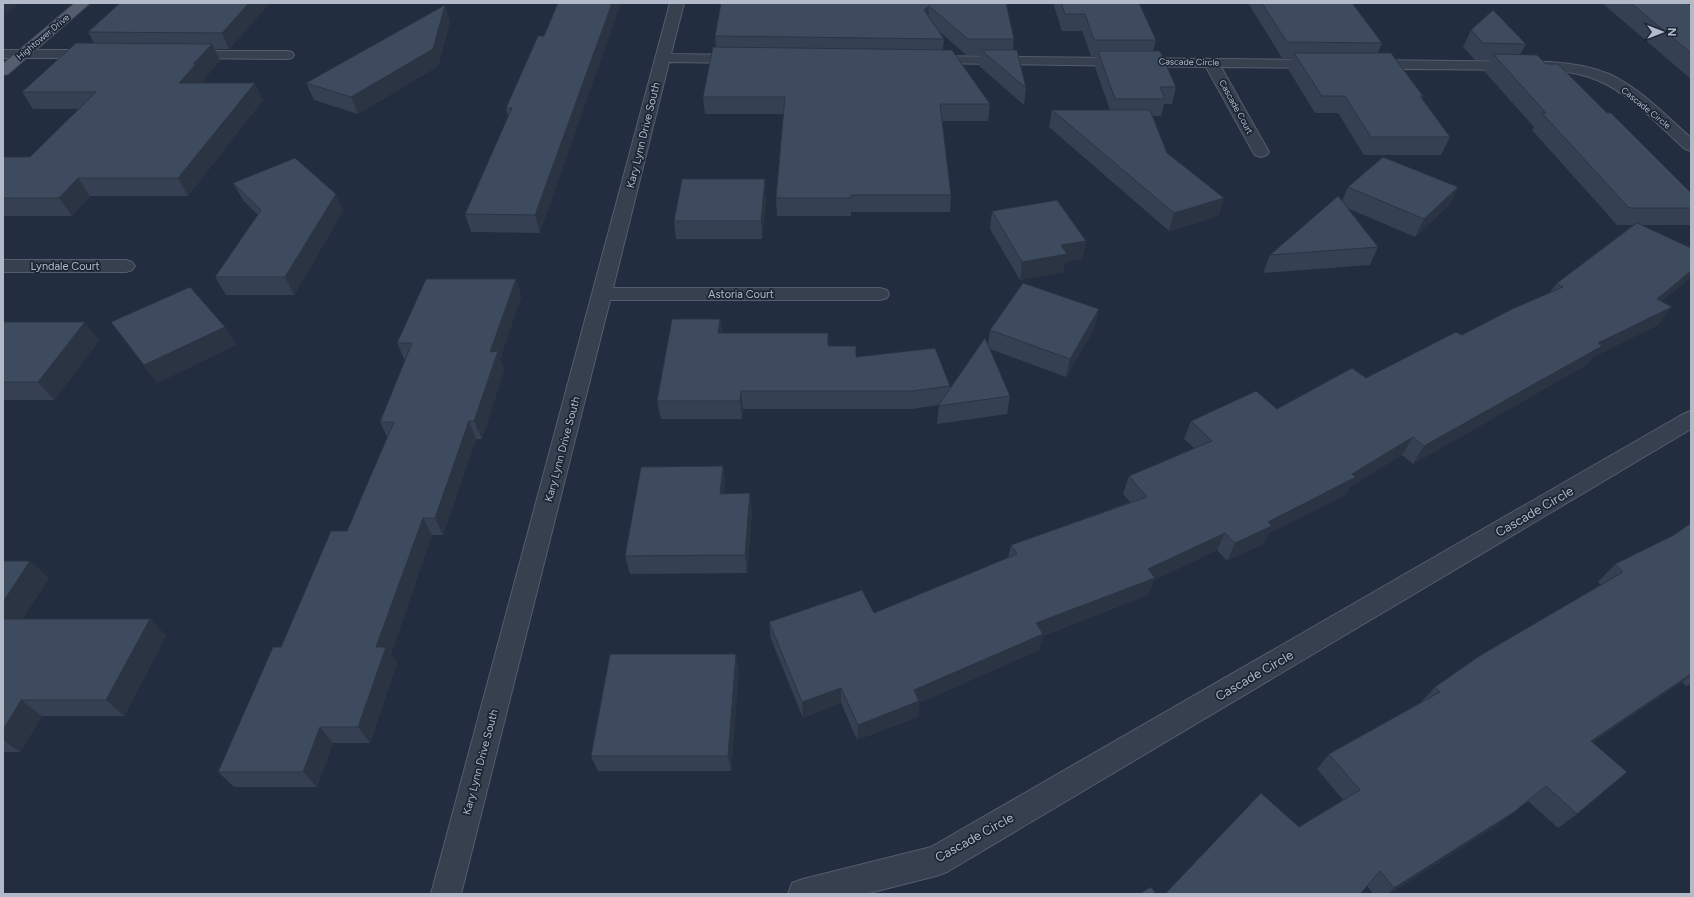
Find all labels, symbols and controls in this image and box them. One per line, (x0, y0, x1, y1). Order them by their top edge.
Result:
street label: Hightower Drive (14, 11, 71, 62)
north arrow (1642, 12, 1682, 52)
text: N (1665, 28, 1678, 36)
street label: Cascade Circle (1159, 55, 1219, 68)
street label: Cascade Court (1217, 78, 1256, 136)
street label: Kary Lynn Drive South (624, 81, 663, 189)
street label: Cascade Circle (1619, 84, 1673, 131)
street label: Lyndale Court (30, 260, 100, 273)
street label: Astoria Court (708, 288, 774, 301)
street label: Kary Lynn Drive South (542, 395, 583, 503)
street label: Cascade Circle (1493, 483, 1576, 540)
street label: Cascade Circle (1213, 647, 1296, 704)
street label: Kary Lynn Drive South (460, 708, 501, 816)
street label: Cascade Circle (932, 810, 1016, 865)

